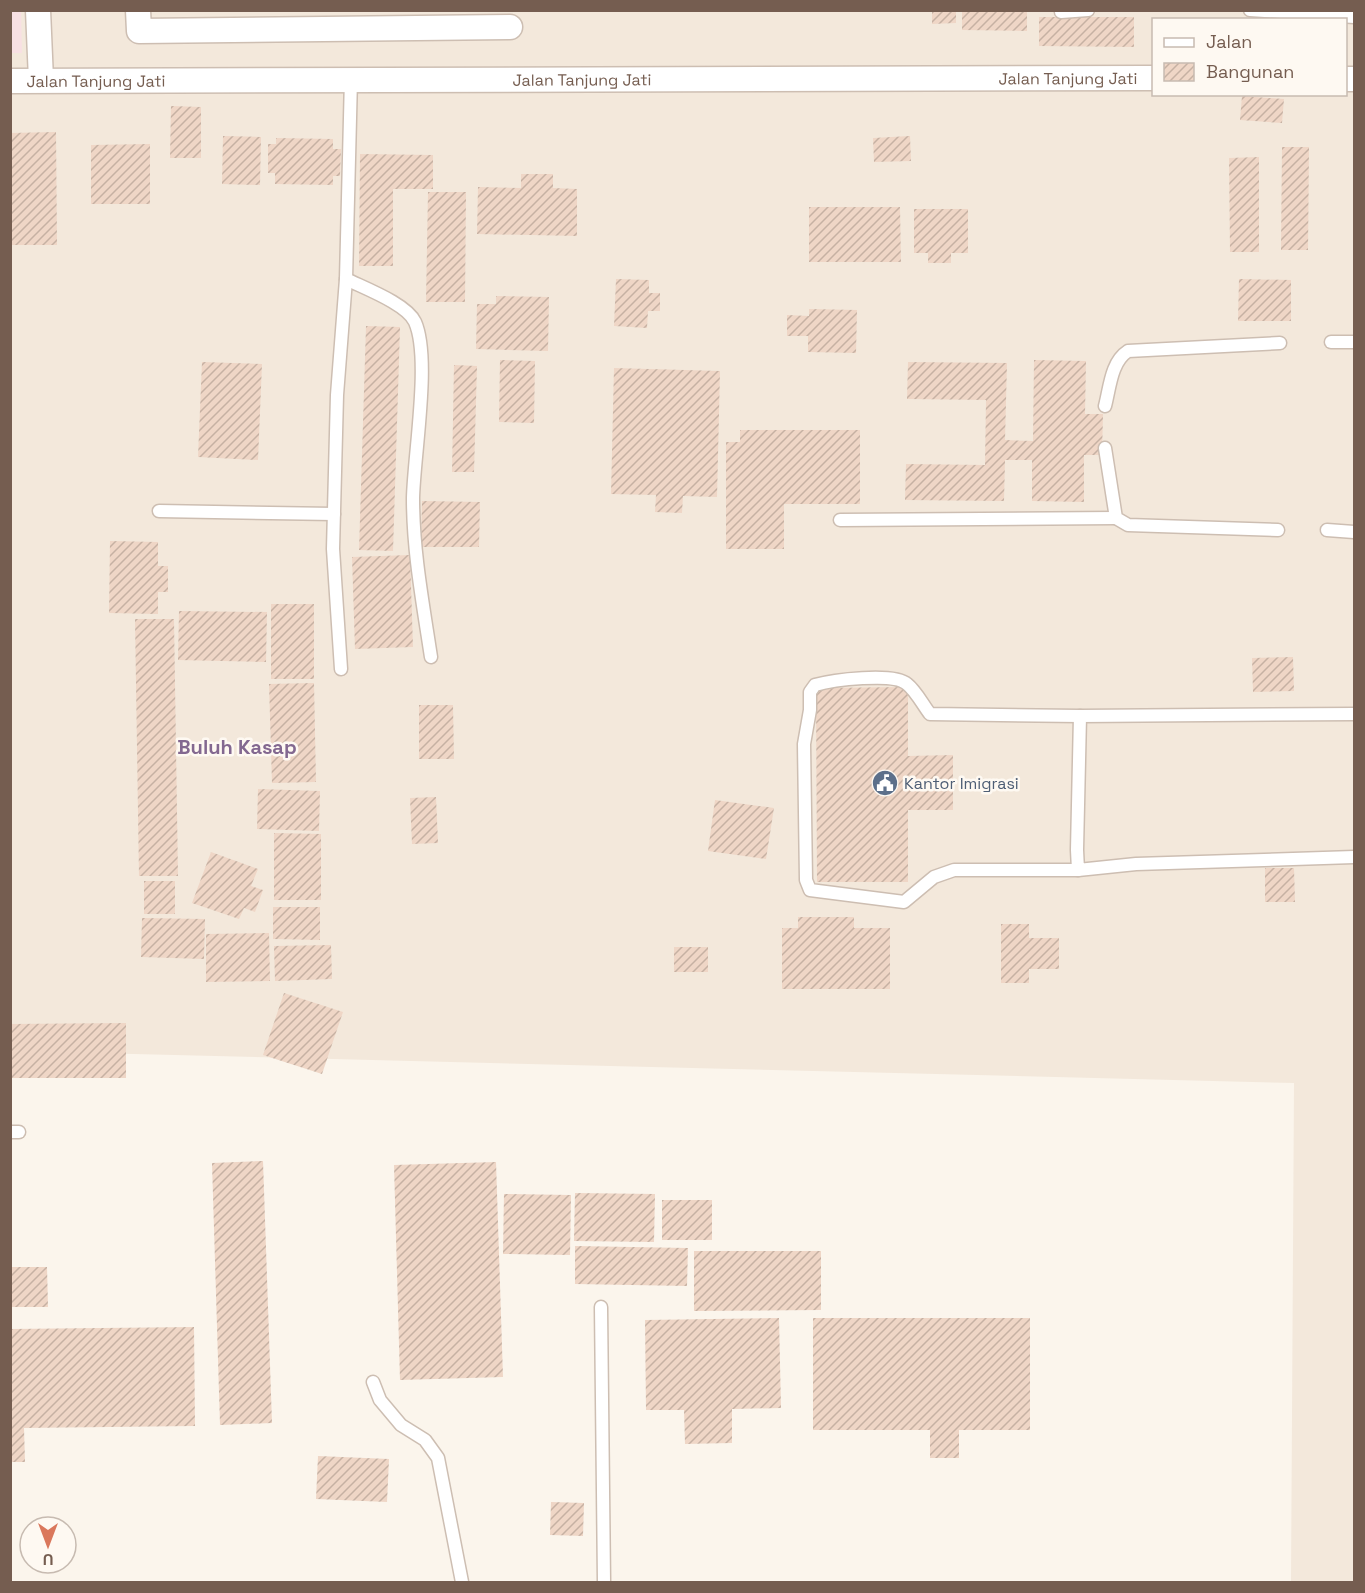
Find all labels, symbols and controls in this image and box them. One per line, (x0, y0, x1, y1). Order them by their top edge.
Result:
legend (1152, 18, 1347, 96)
text: Jalan (1206, 30, 1252, 53)
text: Bangunan (1206, 60, 1294, 83)
street label: Jalan Tanjung Jati (998, 68, 1138, 89)
street label: Jalan Tanjung Jati (512, 69, 652, 91)
street label: Jalan Tanjung Jati (26, 71, 166, 92)
district label: Buluh Kasap (177, 734, 297, 760)
public building icon: Kantor Imigrasi (870, 768, 900, 798)
place label: Kantor Imigrasi (904, 773, 1019, 794)
north arrow (18, 1515, 78, 1575)
text: U (43, 1549, 53, 1570)

